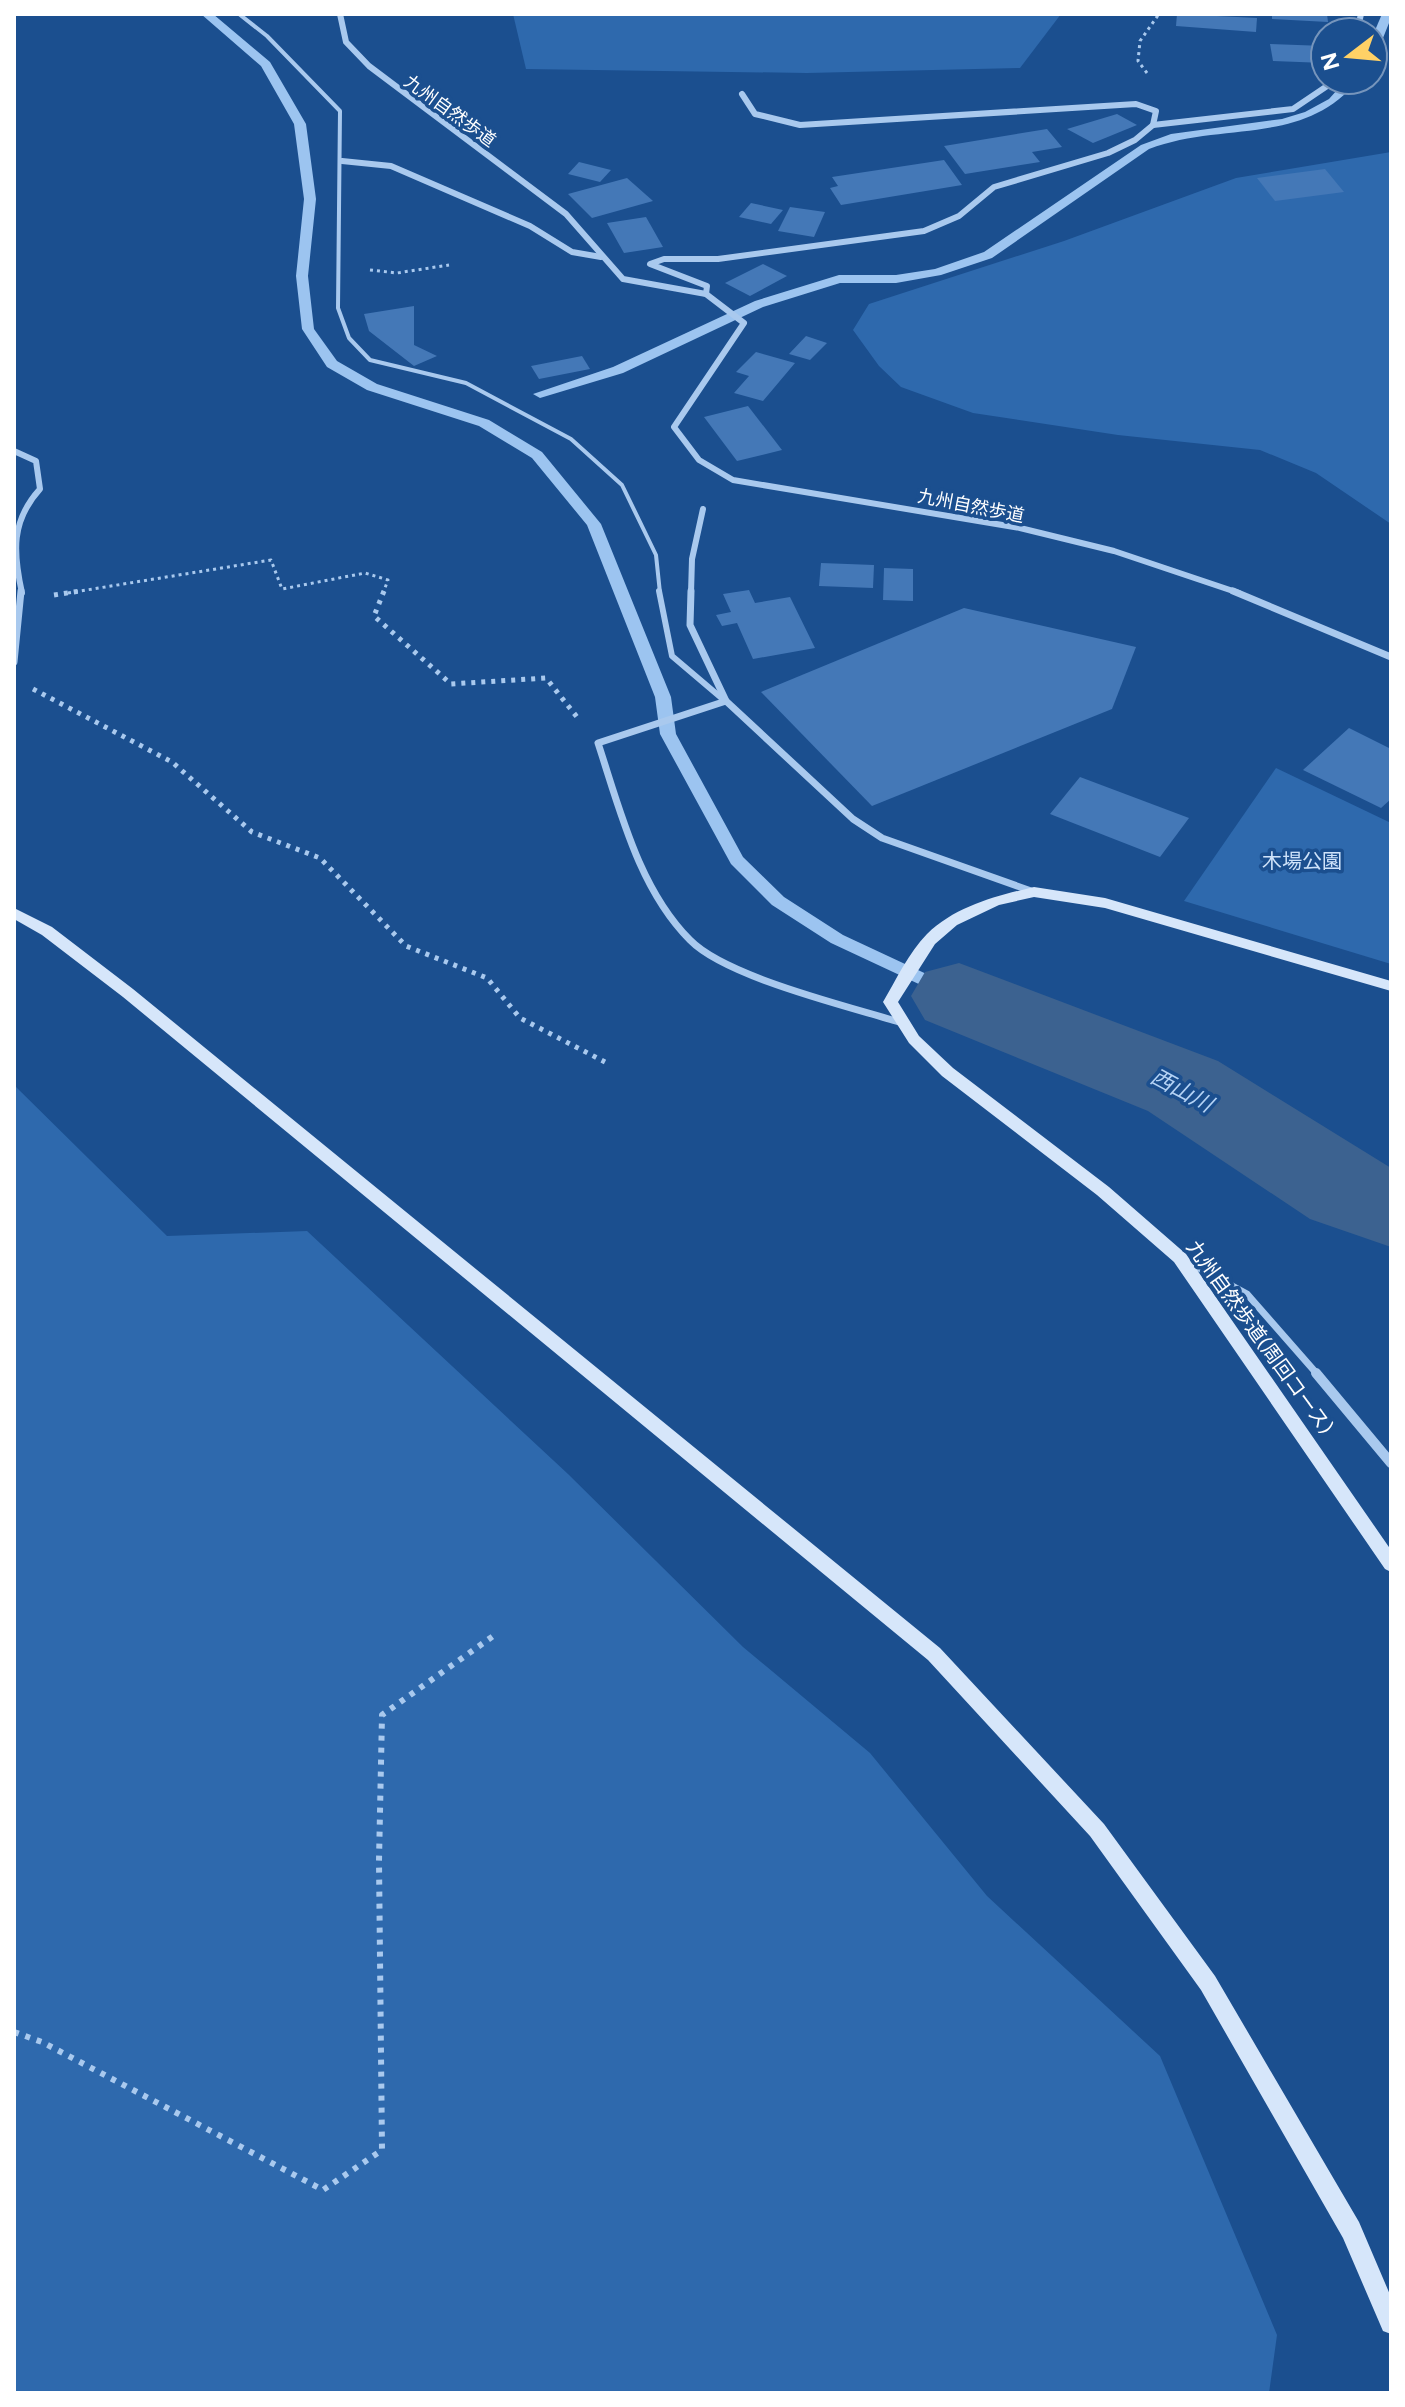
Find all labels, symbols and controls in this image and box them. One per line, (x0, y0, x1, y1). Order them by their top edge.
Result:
north arrow (1309, 16, 1389, 96)
text: N (1315, 49, 1346, 73)
street label: 九州自然歩道 (400, 70, 500, 152)
street label: 九州自然歩道 (916, 485, 1026, 527)
park label: 木場公園 (1262, 849, 1342, 873)
water label: 西山川 (1146, 1063, 1219, 1119)
street label: 九州自然歩道(周回コース) (1182, 1236, 1338, 1438)

